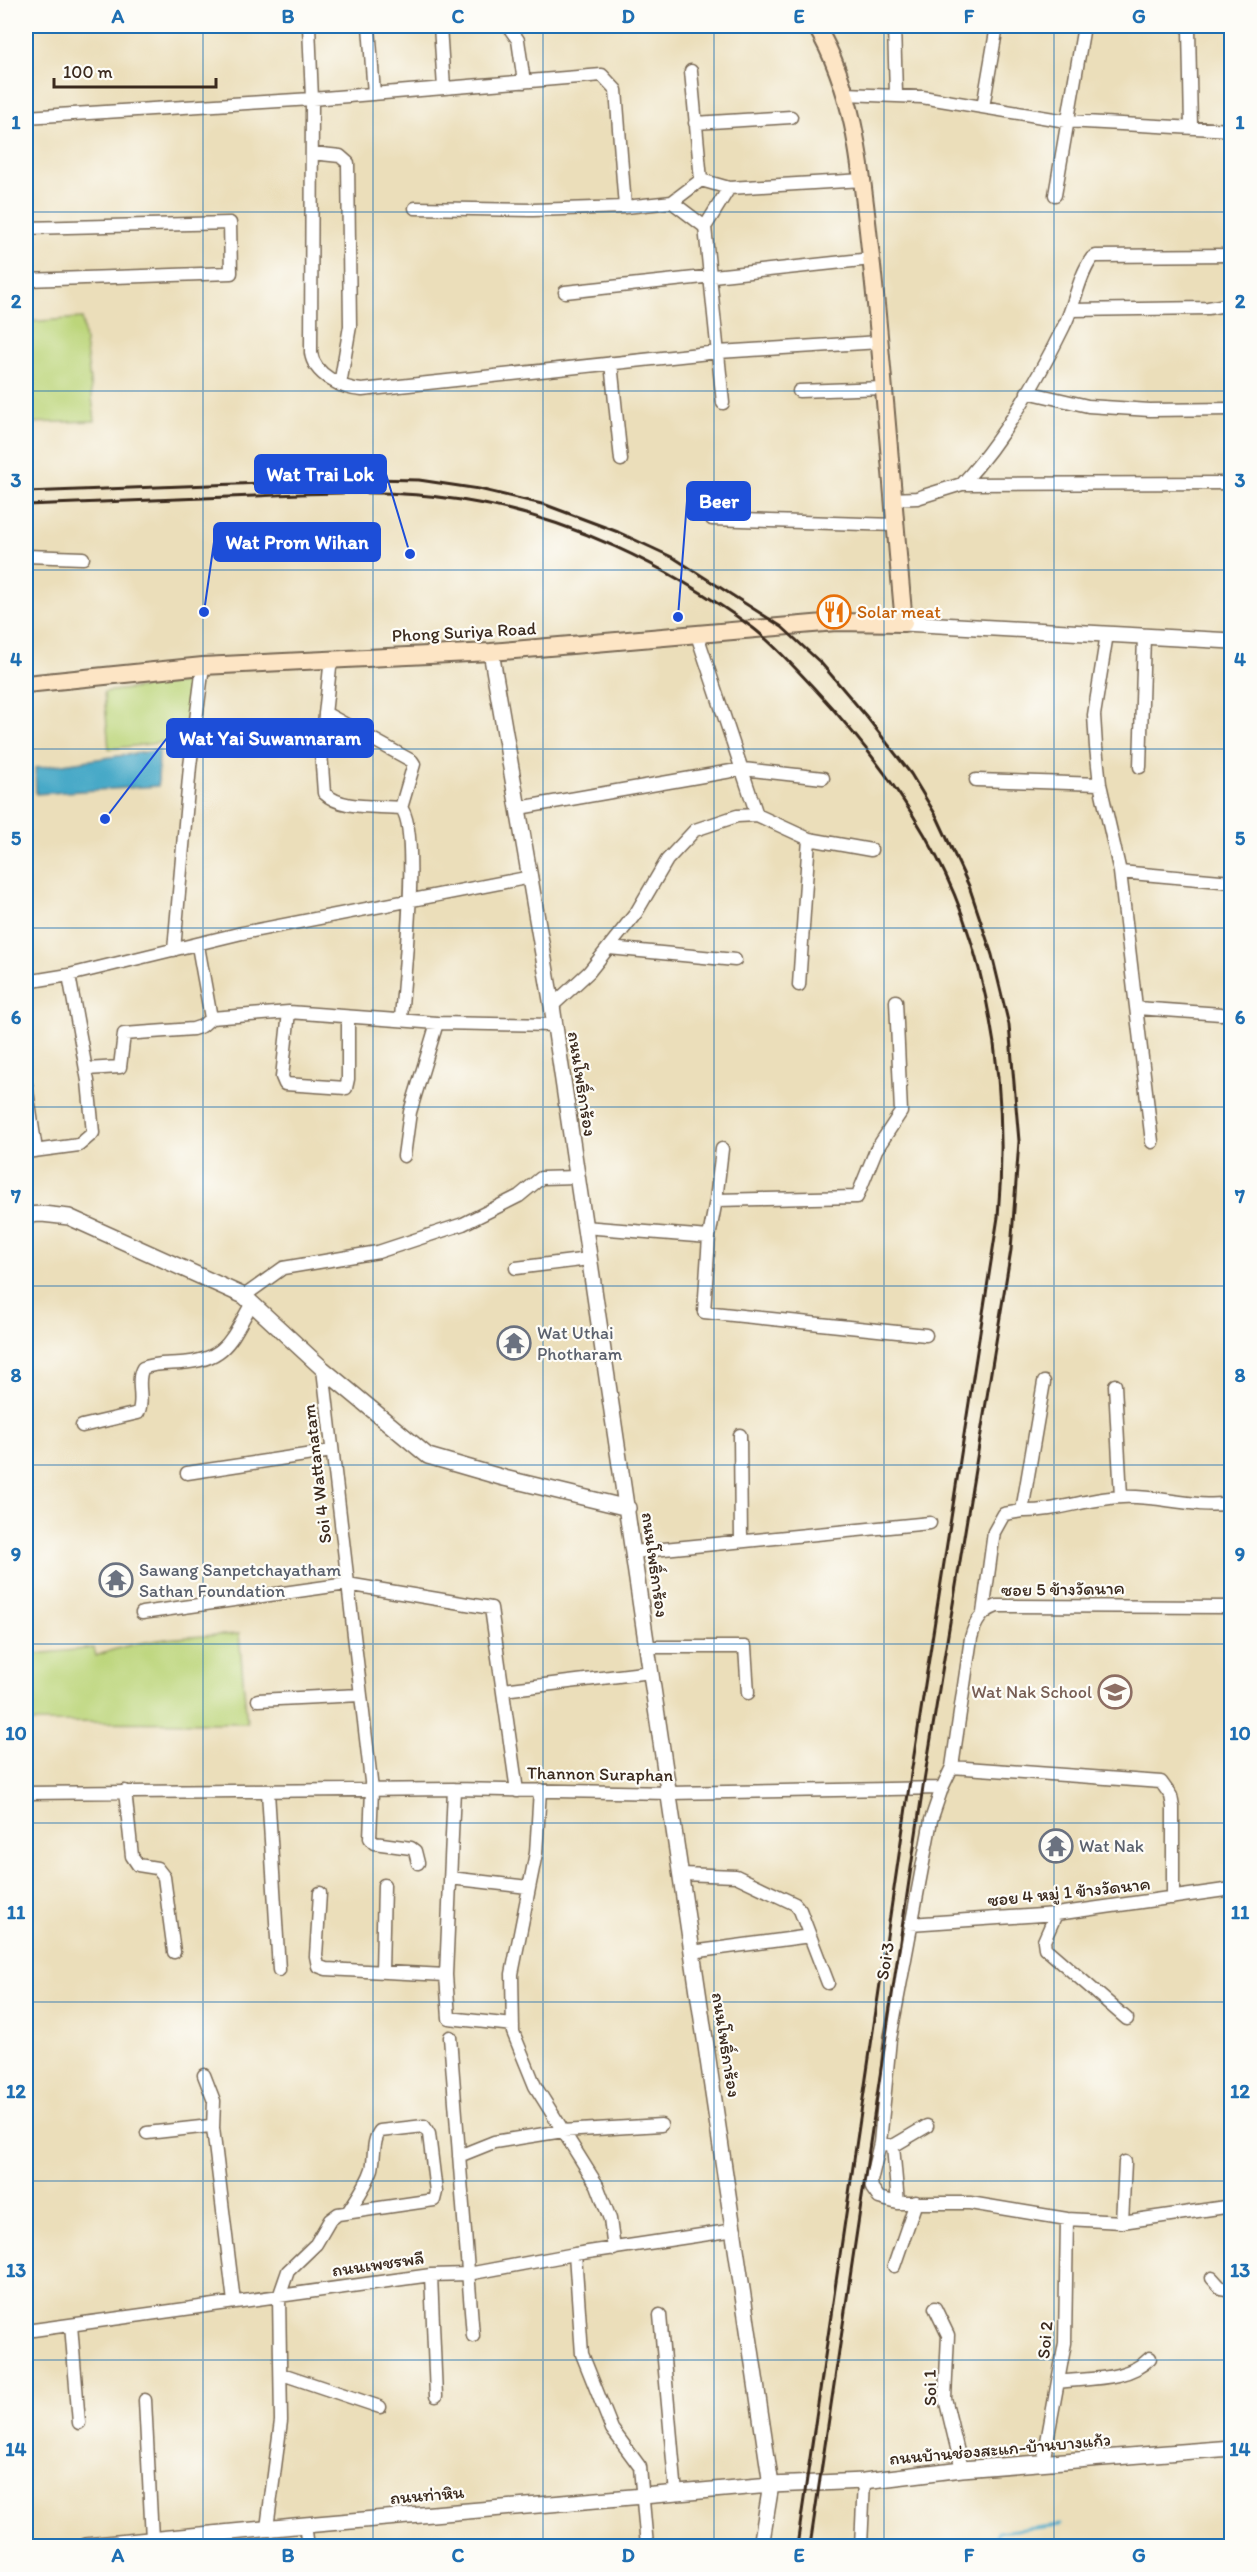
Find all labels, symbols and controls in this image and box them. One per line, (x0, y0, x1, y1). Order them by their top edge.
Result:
text: A (111, 4, 125, 28)
text: B (282, 4, 295, 28)
text: C (452, 4, 465, 28)
text: D (621, 4, 635, 28)
text: E (793, 4, 805, 28)
text: F (964, 4, 975, 28)
text: G (1132, 4, 1146, 28)
scale bar (54, 51, 216, 89)
text: 100 m (63, 61, 113, 83)
text: 1 (11, 110, 21, 134)
text: 1 (1235, 110, 1245, 134)
text: 2 (11, 289, 22, 313)
text: 2 (1235, 289, 1246, 313)
callout: Wat Trai Lok (255, 455, 386, 493)
text: Wat Trai Lok (266, 462, 374, 486)
text: 3 (11, 468, 22, 492)
text: 3 (1235, 468, 1246, 492)
callout: Beer (687, 482, 750, 520)
text: Beer (699, 489, 740, 513)
callout: Wat Prom Wihan (214, 523, 380, 561)
text: Wat Prom Wihan (225, 530, 369, 554)
restaurant icon: Solar meat (816, 594, 852, 630)
place label: Solar meat (857, 601, 941, 623)
street label: Phong Suriya Road (391, 617, 537, 647)
text: 4 (10, 647, 22, 671)
text: 4 (1234, 647, 1246, 671)
callout: Wat Yai Suwannaram (167, 719, 373, 757)
text: Wat Yai Suwannaram (179, 726, 362, 750)
text: 5 (11, 826, 22, 850)
text: 5 (1235, 826, 1246, 850)
text: 6 (11, 1005, 22, 1029)
text: 6 (1235, 1005, 1246, 1029)
street label: ถนนโพธิ์การ้อง (563, 1030, 603, 1138)
text: 7 (10, 1184, 21, 1208)
text: 7 (1234, 1184, 1245, 1208)
place label: Wat Uthai Photharam (537, 1322, 623, 1365)
temple icon: Wat Uthai Photharam (496, 1325, 532, 1361)
text: 8 (11, 1363, 22, 1387)
text: 8 (1235, 1363, 1246, 1387)
street label: Soi 4 Wattanatam (298, 1403, 336, 1545)
street label: ถนนโพธิ์การ้อง (637, 1511, 675, 1619)
text: 9 (11, 1542, 21, 1566)
text: 9 (1235, 1542, 1245, 1566)
place label: Sawang Sanpetchayatham Sathan Foundation (139, 1559, 341, 1602)
temple icon: Sawang Sanpetchayatham Sathan Foundation (98, 1562, 134, 1598)
street label: ซอย 5 ข้างวัดนาค (1001, 1577, 1125, 1601)
school or university icon: Wat Nak School (1097, 1674, 1133, 1710)
place label: Wat Nak School (971, 1681, 1092, 1703)
text: 10 (5, 1721, 27, 1745)
text: 10 (1229, 1721, 1251, 1745)
street label: Thannon Suraphan (527, 1762, 674, 1786)
temple icon: Wat Nak (1038, 1828, 1074, 1864)
place label: Wat Nak (1079, 1835, 1144, 1857)
street label: ซอย 4 หมู่ 1 ข้างวัดนาค (986, 1872, 1152, 1912)
text: 11 (7, 1900, 26, 1924)
text: 11 (1231, 1900, 1250, 1924)
street label: Soi 3 (871, 1940, 899, 1982)
street label: ถนนโพธิ์การ้อง (707, 1991, 747, 2099)
text: 12 (6, 2079, 26, 2103)
text: 12 (1230, 2079, 1250, 2103)
street label: ถนนเพชรพลี (330, 2247, 426, 2281)
text: 13 (6, 2258, 26, 2282)
text: 13 (1230, 2258, 1250, 2282)
street label: Soi 2 (1032, 2320, 1058, 2360)
street label: Soi 1 (919, 2370, 941, 2406)
street label: ถนนบ้านช่องสะแก-บ้านบางแก้ว (888, 2428, 1112, 2470)
text: 14 (5, 2437, 27, 2461)
text: 14 (1229, 2437, 1251, 2461)
street label: ถนนท่าหิน (389, 2481, 466, 2509)
text: A (111, 2543, 125, 2567)
text: B (282, 2543, 295, 2567)
text: C (452, 2543, 465, 2567)
text: D (621, 2543, 635, 2567)
text: E (793, 2543, 805, 2567)
text: F (964, 2543, 975, 2567)
text: G (1132, 2543, 1146, 2567)

